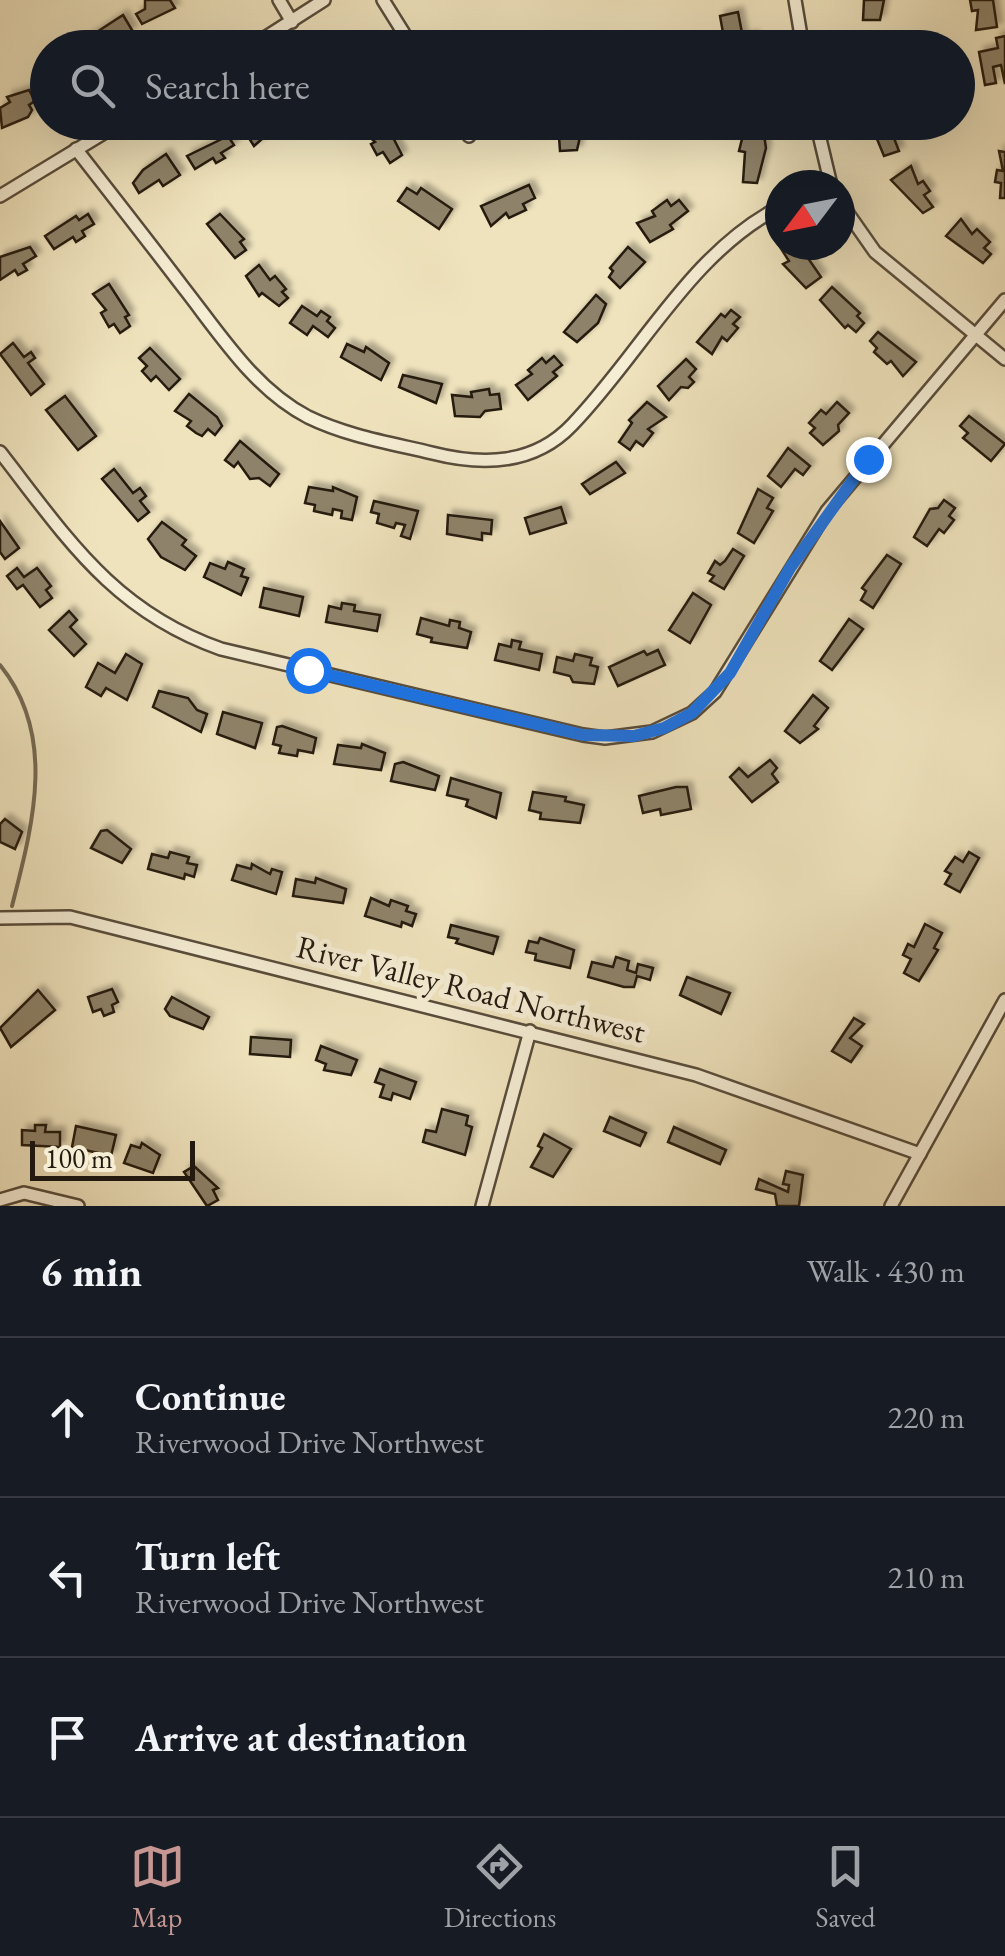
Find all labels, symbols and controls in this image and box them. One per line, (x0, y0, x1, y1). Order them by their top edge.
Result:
search box (30, 30, 975, 140)
icon: search (65, 58, 120, 113)
text: Search here (145, 61, 310, 110)
north arrow (765, 170, 855, 260)
route end (846, 437, 892, 483)
route start (286, 648, 332, 694)
street label: River Valley Road Northwest (292, 925, 650, 1053)
scale bar (30, 1136, 195, 1180)
text: 100 m (45, 1140, 113, 1176)
text: 6 min (40, 1244, 142, 1299)
text: Walk · 430 m (807, 1250, 965, 1292)
text: Continue (135, 1372, 286, 1421)
icon: ahead (40, 1390, 95, 1445)
text: 220 m (888, 1396, 965, 1438)
text: Riverwood Drive Northwest (135, 1421, 484, 1463)
text: Turn left (135, 1532, 280, 1581)
icon: left (40, 1550, 95, 1605)
text: 210 m (888, 1556, 965, 1598)
text: Riverwood Drive Northwest (135, 1581, 484, 1623)
icon: arrive (40, 1710, 95, 1765)
text: Arrive at destination (135, 1713, 467, 1762)
tab: Map (130, 1839, 185, 1935)
tab: Directions (444, 1839, 556, 1935)
tab: Saved (815, 1839, 875, 1935)

